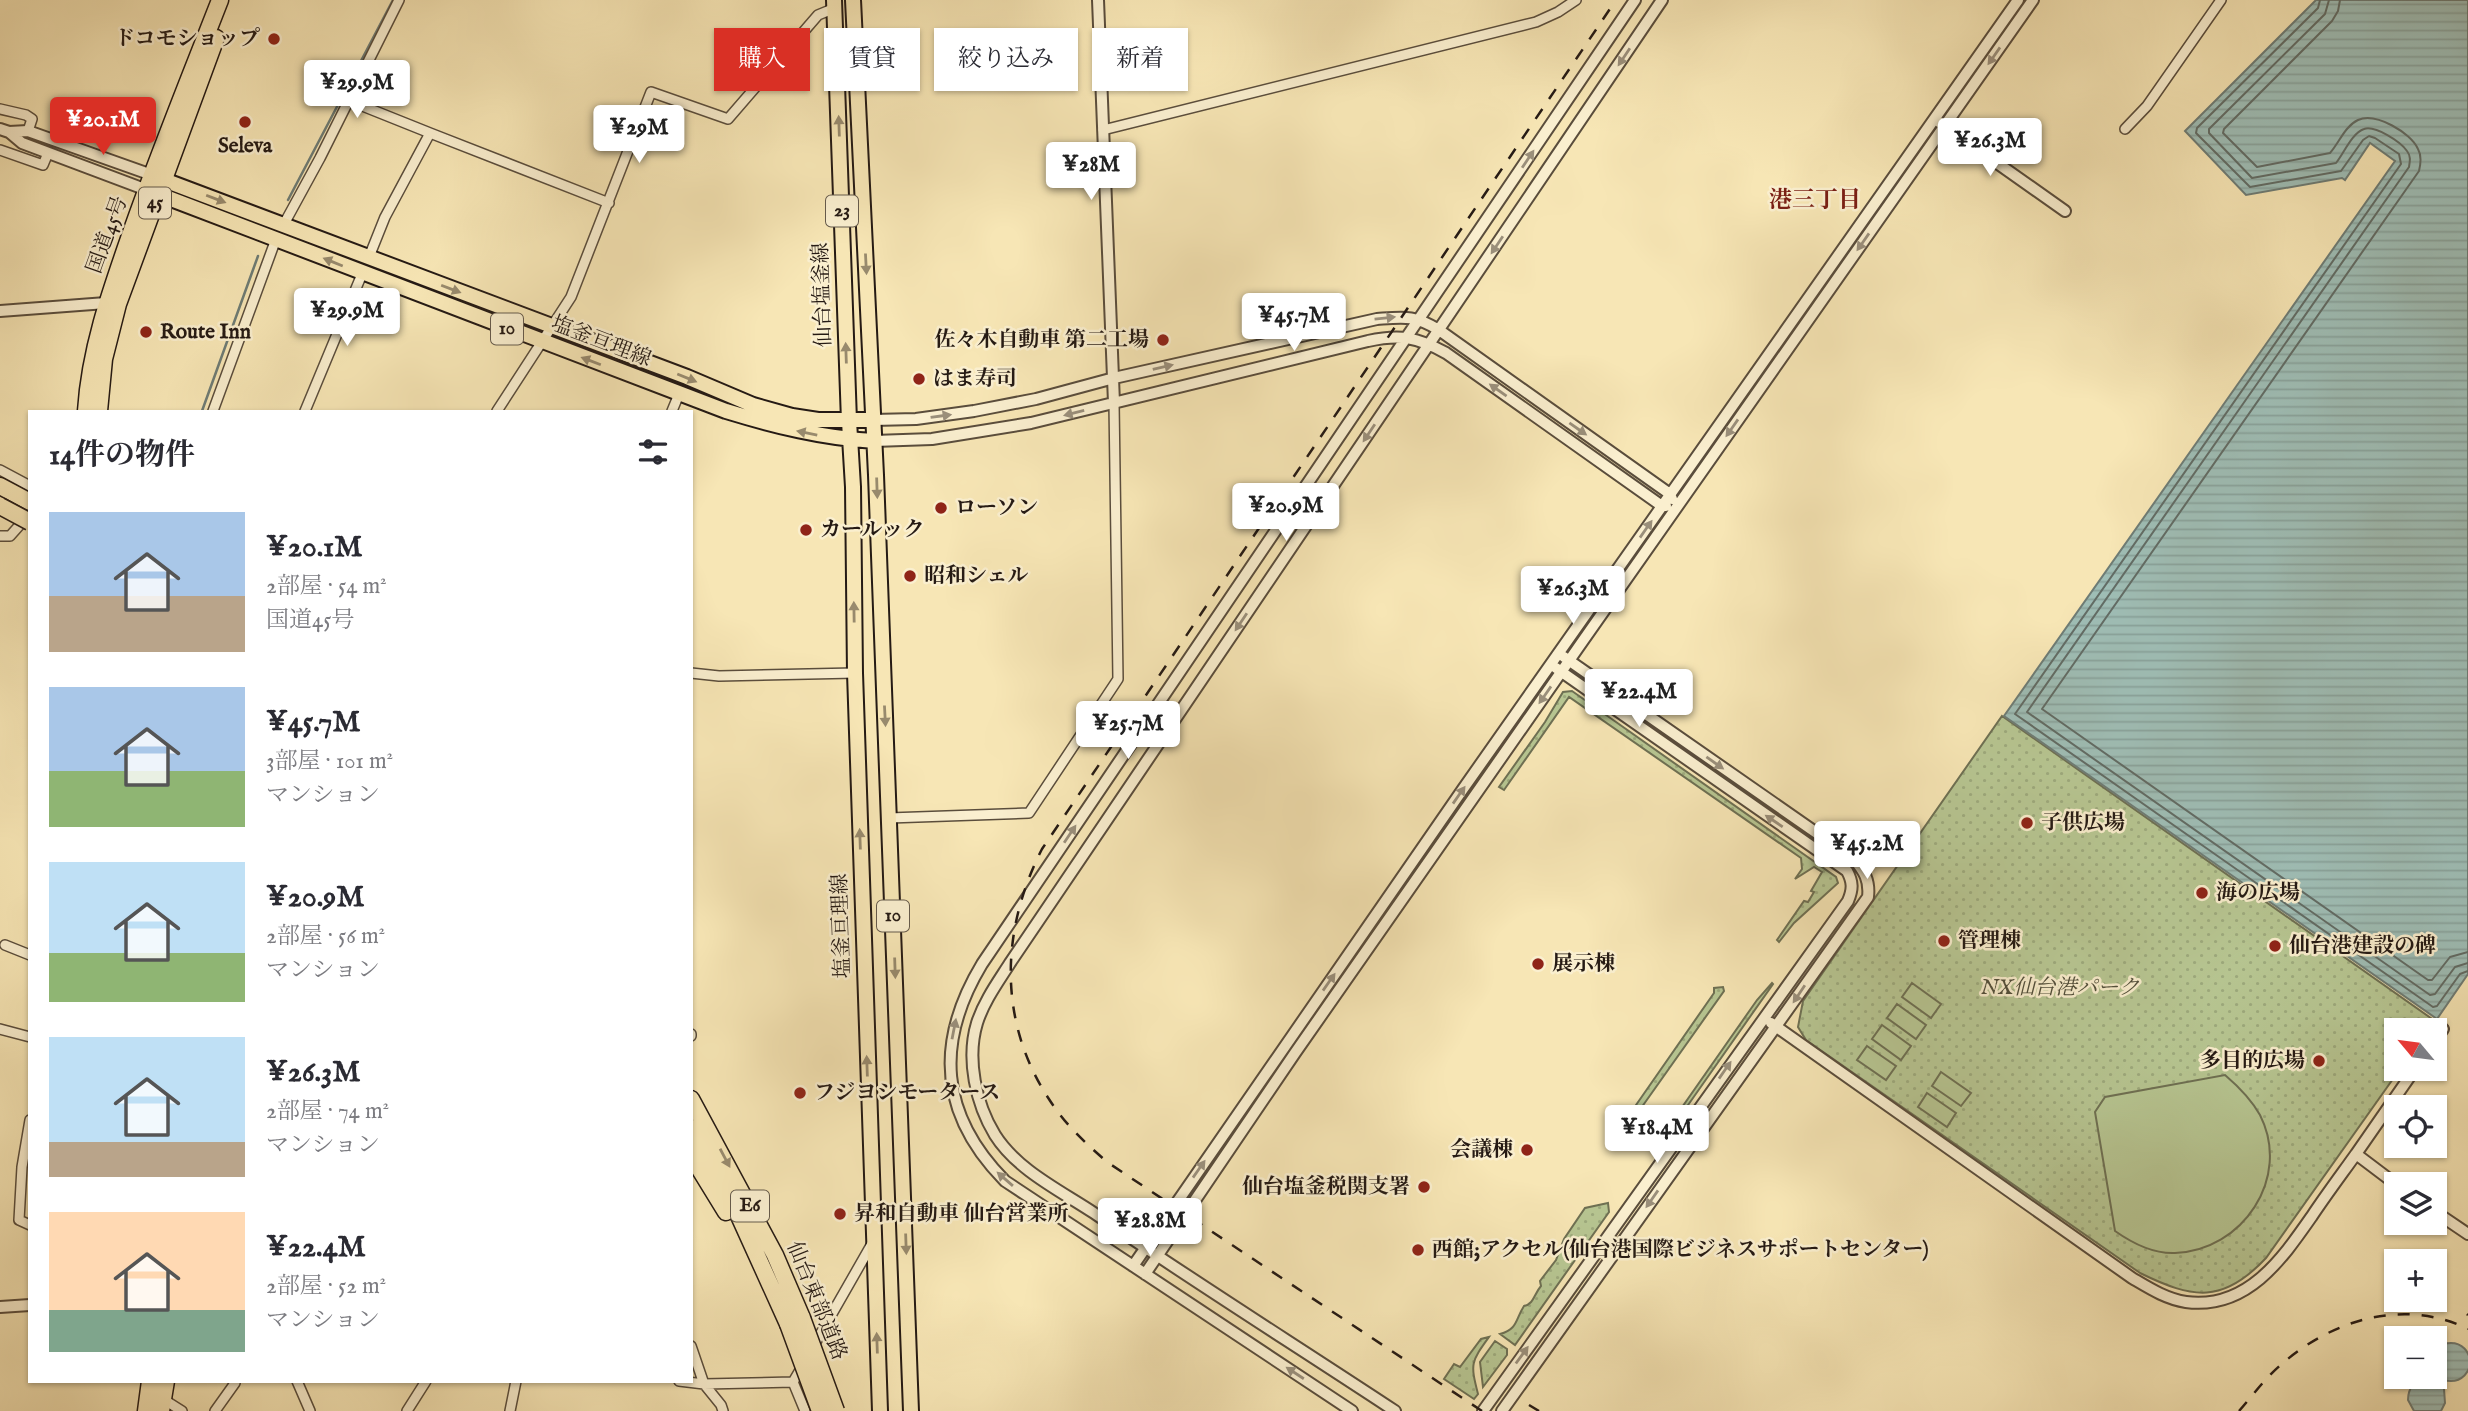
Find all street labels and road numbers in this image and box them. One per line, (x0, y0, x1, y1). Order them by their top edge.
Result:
road number: 45 (139, 188, 171, 218)
street label: 国道45号 (81, 192, 135, 278)
road number: 23 (826, 196, 858, 226)
street label: 仙台塩釜線 (808, 242, 838, 348)
street label: 塩釜亘理線 (547, 311, 655, 373)
road number: 10 (491, 314, 523, 344)
street label: 塩釜亘理線 (827, 873, 857, 979)
road number: 10 (877, 900, 909, 932)
road number: E6 (731, 1190, 769, 1222)
street label: 仙台東部道路 (780, 1238, 852, 1364)

